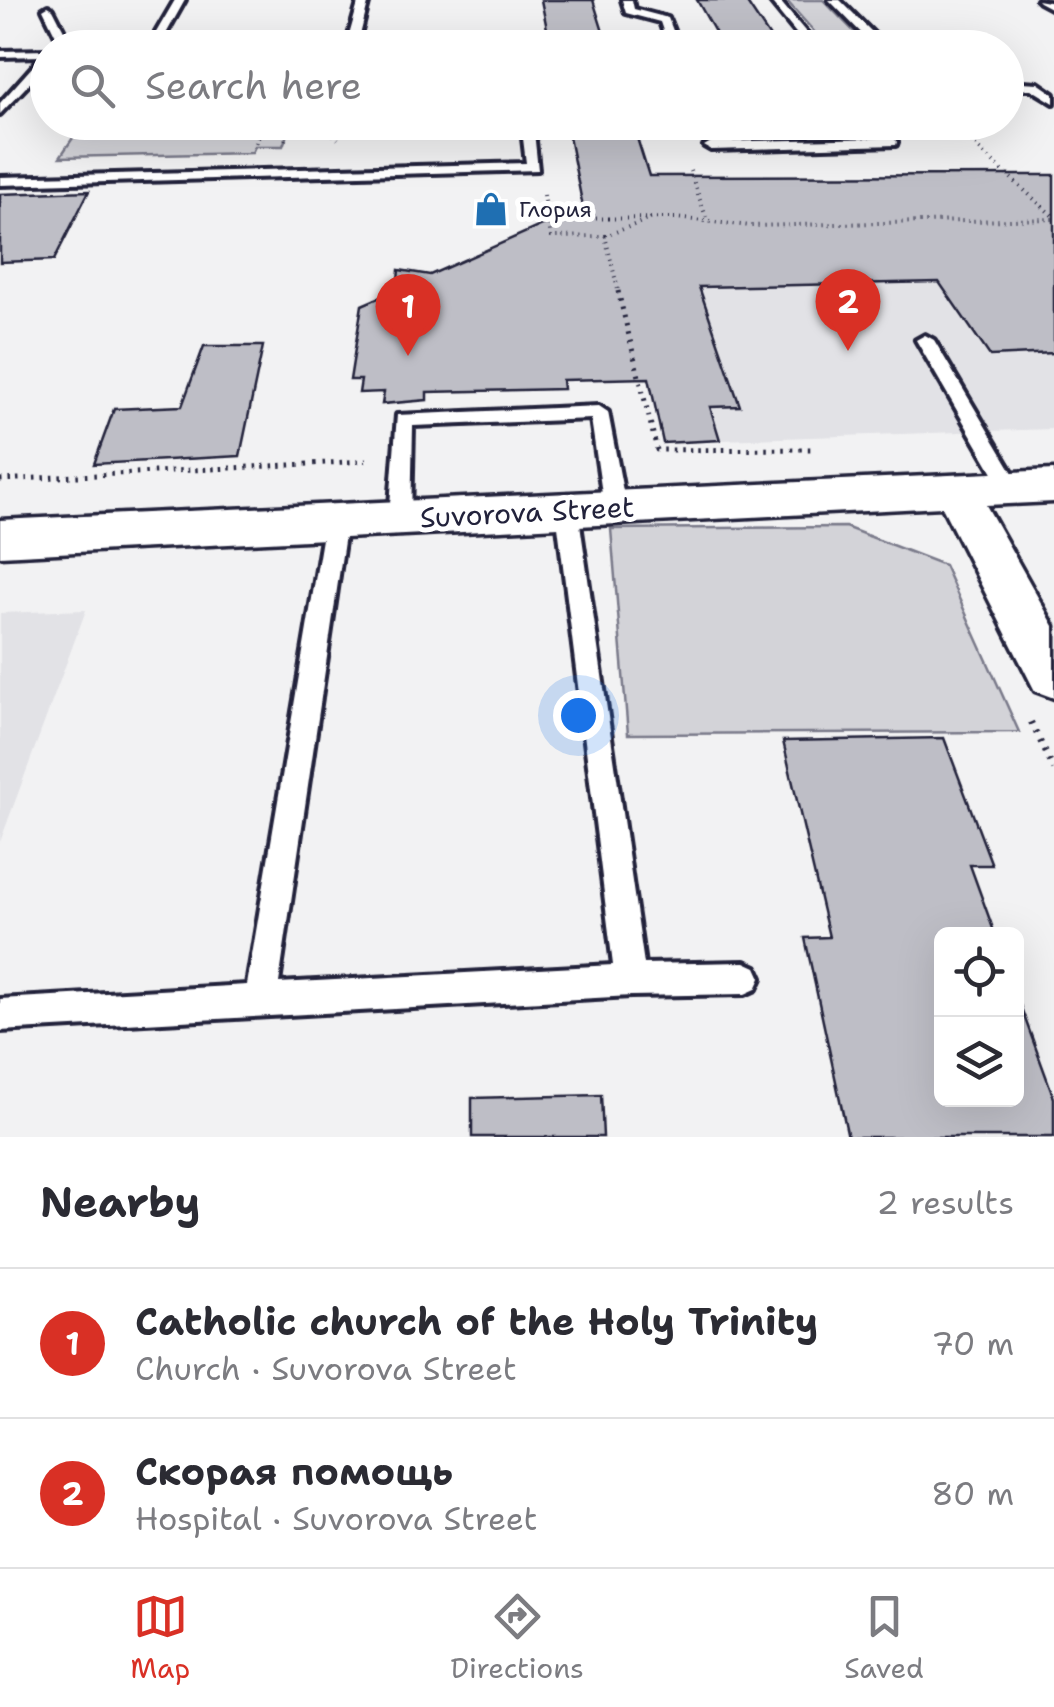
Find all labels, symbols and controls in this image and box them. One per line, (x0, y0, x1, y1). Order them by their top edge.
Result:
search box (30, 30, 1024, 140)
icon: search (65, 58, 120, 113)
text: Search here (145, 60, 362, 111)
shop icon: Глория (472, 190, 510, 228)
place label: Глория (519, 195, 592, 224)
pin: 2 (816, 268, 880, 351)
pin: 1 (376, 274, 440, 356)
street label: Suvorova Street (419, 487, 635, 537)
your location (553, 690, 604, 741)
map controls (934, 927, 1024, 1107)
button: locate (934, 927, 1024, 1017)
button: layers (934, 1017, 1024, 1107)
text: Nearby (40, 1174, 200, 1230)
text: 2 results (877, 1181, 1014, 1224)
text: Catholic church of the Holy Trinity (135, 1296, 818, 1347)
text: 1 (65, 1322, 80, 1365)
text: 70 m (931, 1322, 1014, 1365)
text: Church · Suvorova Street (135, 1347, 517, 1390)
text: Скорая помощь (135, 1446, 453, 1497)
text: 2 (61, 1472, 84, 1515)
text: 80 m (931, 1472, 1014, 1515)
text: Hospital · Suvorova Street (135, 1497, 538, 1540)
tab: Map (130, 1589, 190, 1687)
tab: Directions (451, 1589, 584, 1687)
tab: Saved (844, 1589, 924, 1687)

